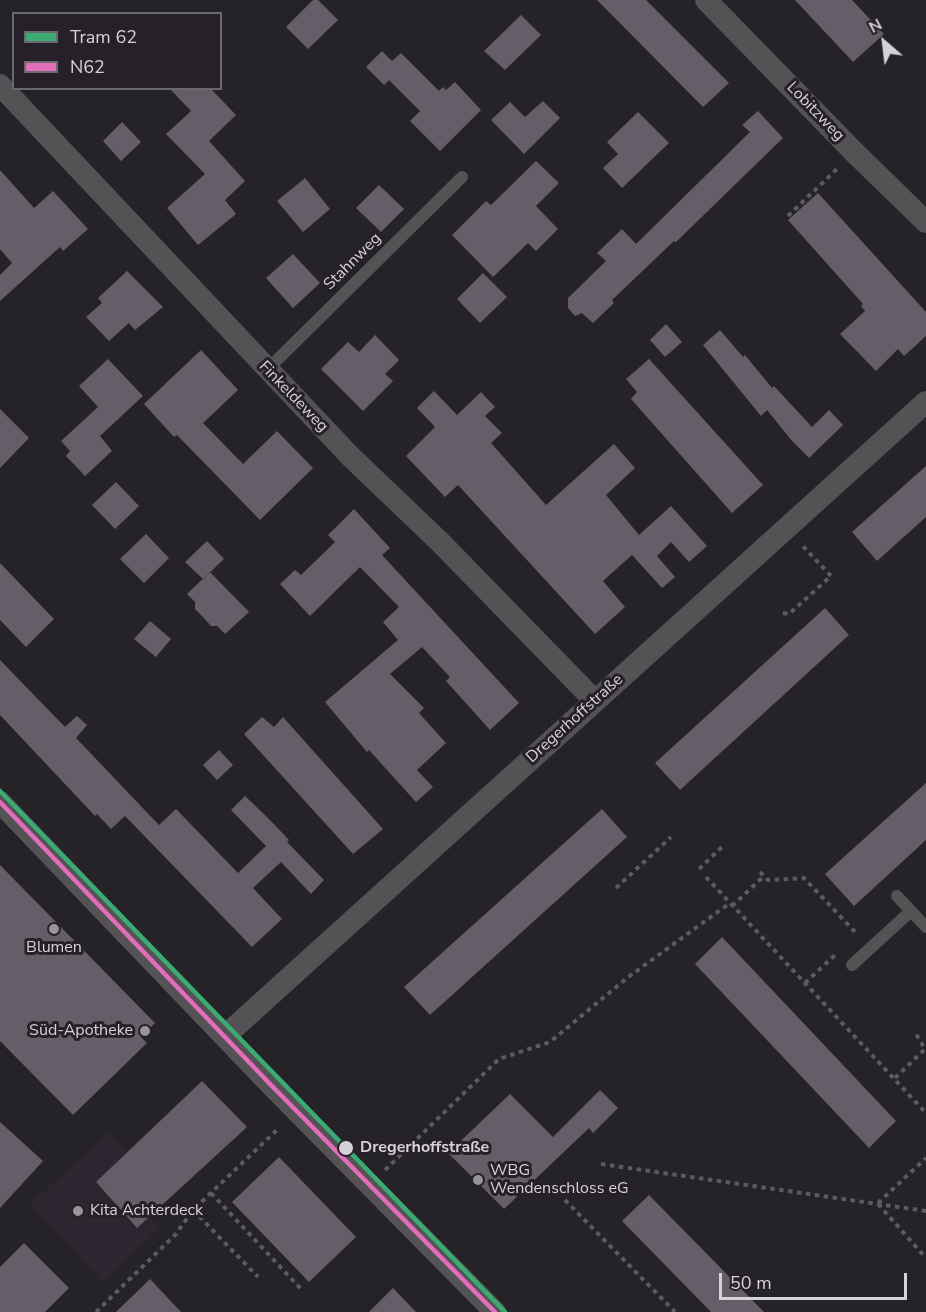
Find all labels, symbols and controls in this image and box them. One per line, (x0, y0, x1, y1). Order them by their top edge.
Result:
legend (12, 12, 222, 90)
north arrow (854, 12, 914, 72)
text: N (865, 14, 886, 39)
text: Tram 62 (70, 25, 137, 49)
text: N62 (70, 55, 105, 79)
street label: Lobitzweg (782, 78, 848, 146)
street label: Stahnweg (320, 229, 386, 295)
street label: Finkeldeweg (254, 357, 332, 437)
street label: Dregerhoffstraße (523, 671, 627, 767)
marker: Blumen (47, 922, 61, 936)
place label: Blumen (26, 938, 82, 958)
place label: Süd-Apotheke (29, 1021, 133, 1041)
marker: Süd-Apotheke (138, 1024, 152, 1038)
place label: Dregerhoffstraße (360, 1138, 489, 1158)
marker: Dregerhoffstraße (337, 1139, 355, 1157)
place label: WBG Wendenschloss eG (490, 1161, 629, 1199)
marker: WBG Wendenschloss eG (471, 1173, 485, 1187)
place label: Kita Achterdeck (90, 1201, 203, 1221)
marker: Kita Achterdeck (71, 1204, 85, 1218)
scale bar (722, 1261, 910, 1299)
text: 50 m (730, 1271, 772, 1295)

